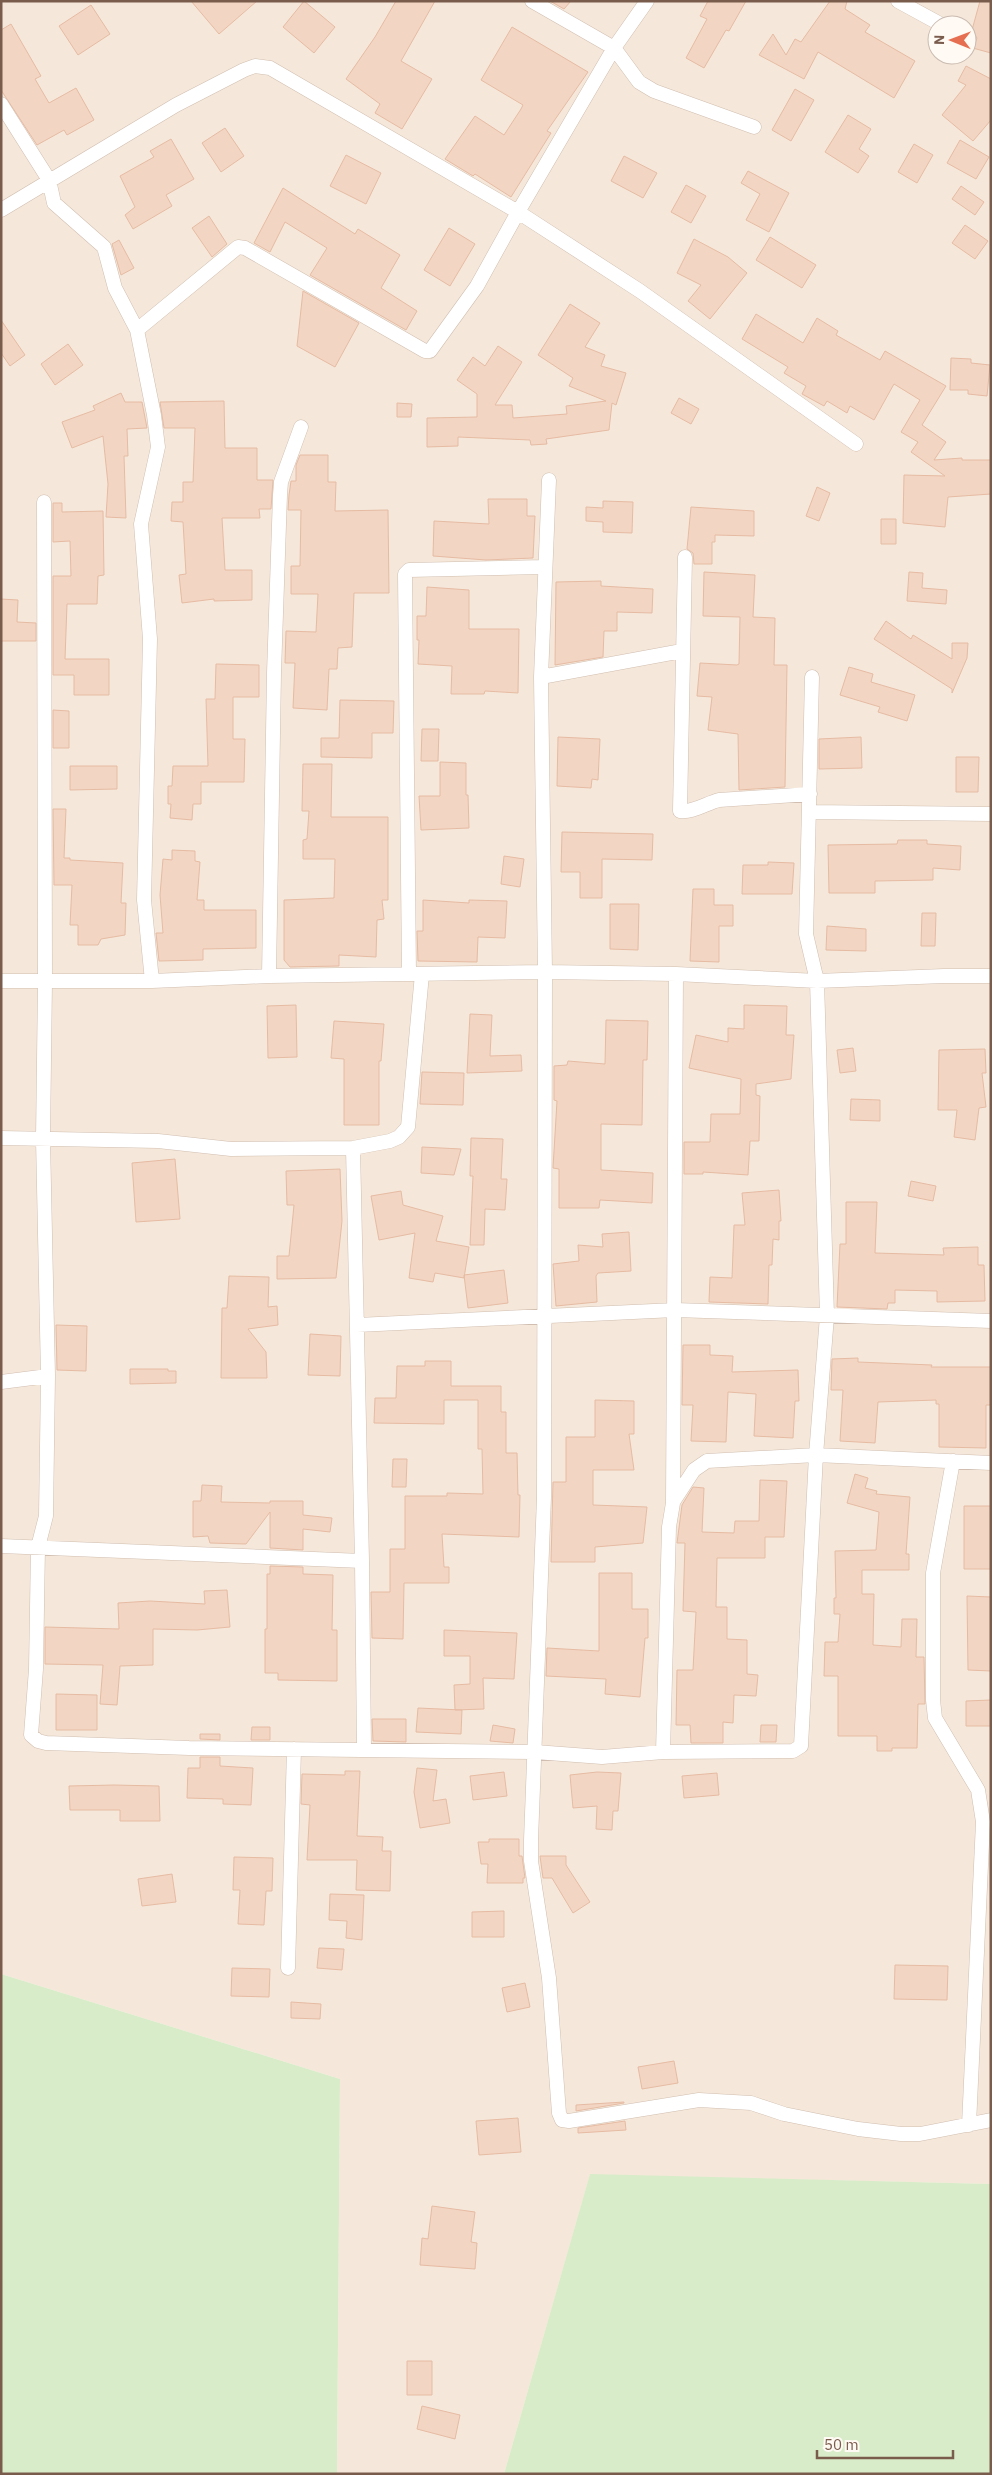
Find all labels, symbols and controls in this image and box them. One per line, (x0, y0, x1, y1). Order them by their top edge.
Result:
north arrow (927, 15, 977, 65)
text: N (930, 35, 948, 45)
scale bar (817, 2428, 953, 2460)
text: 50 m (824, 2435, 859, 2454)

